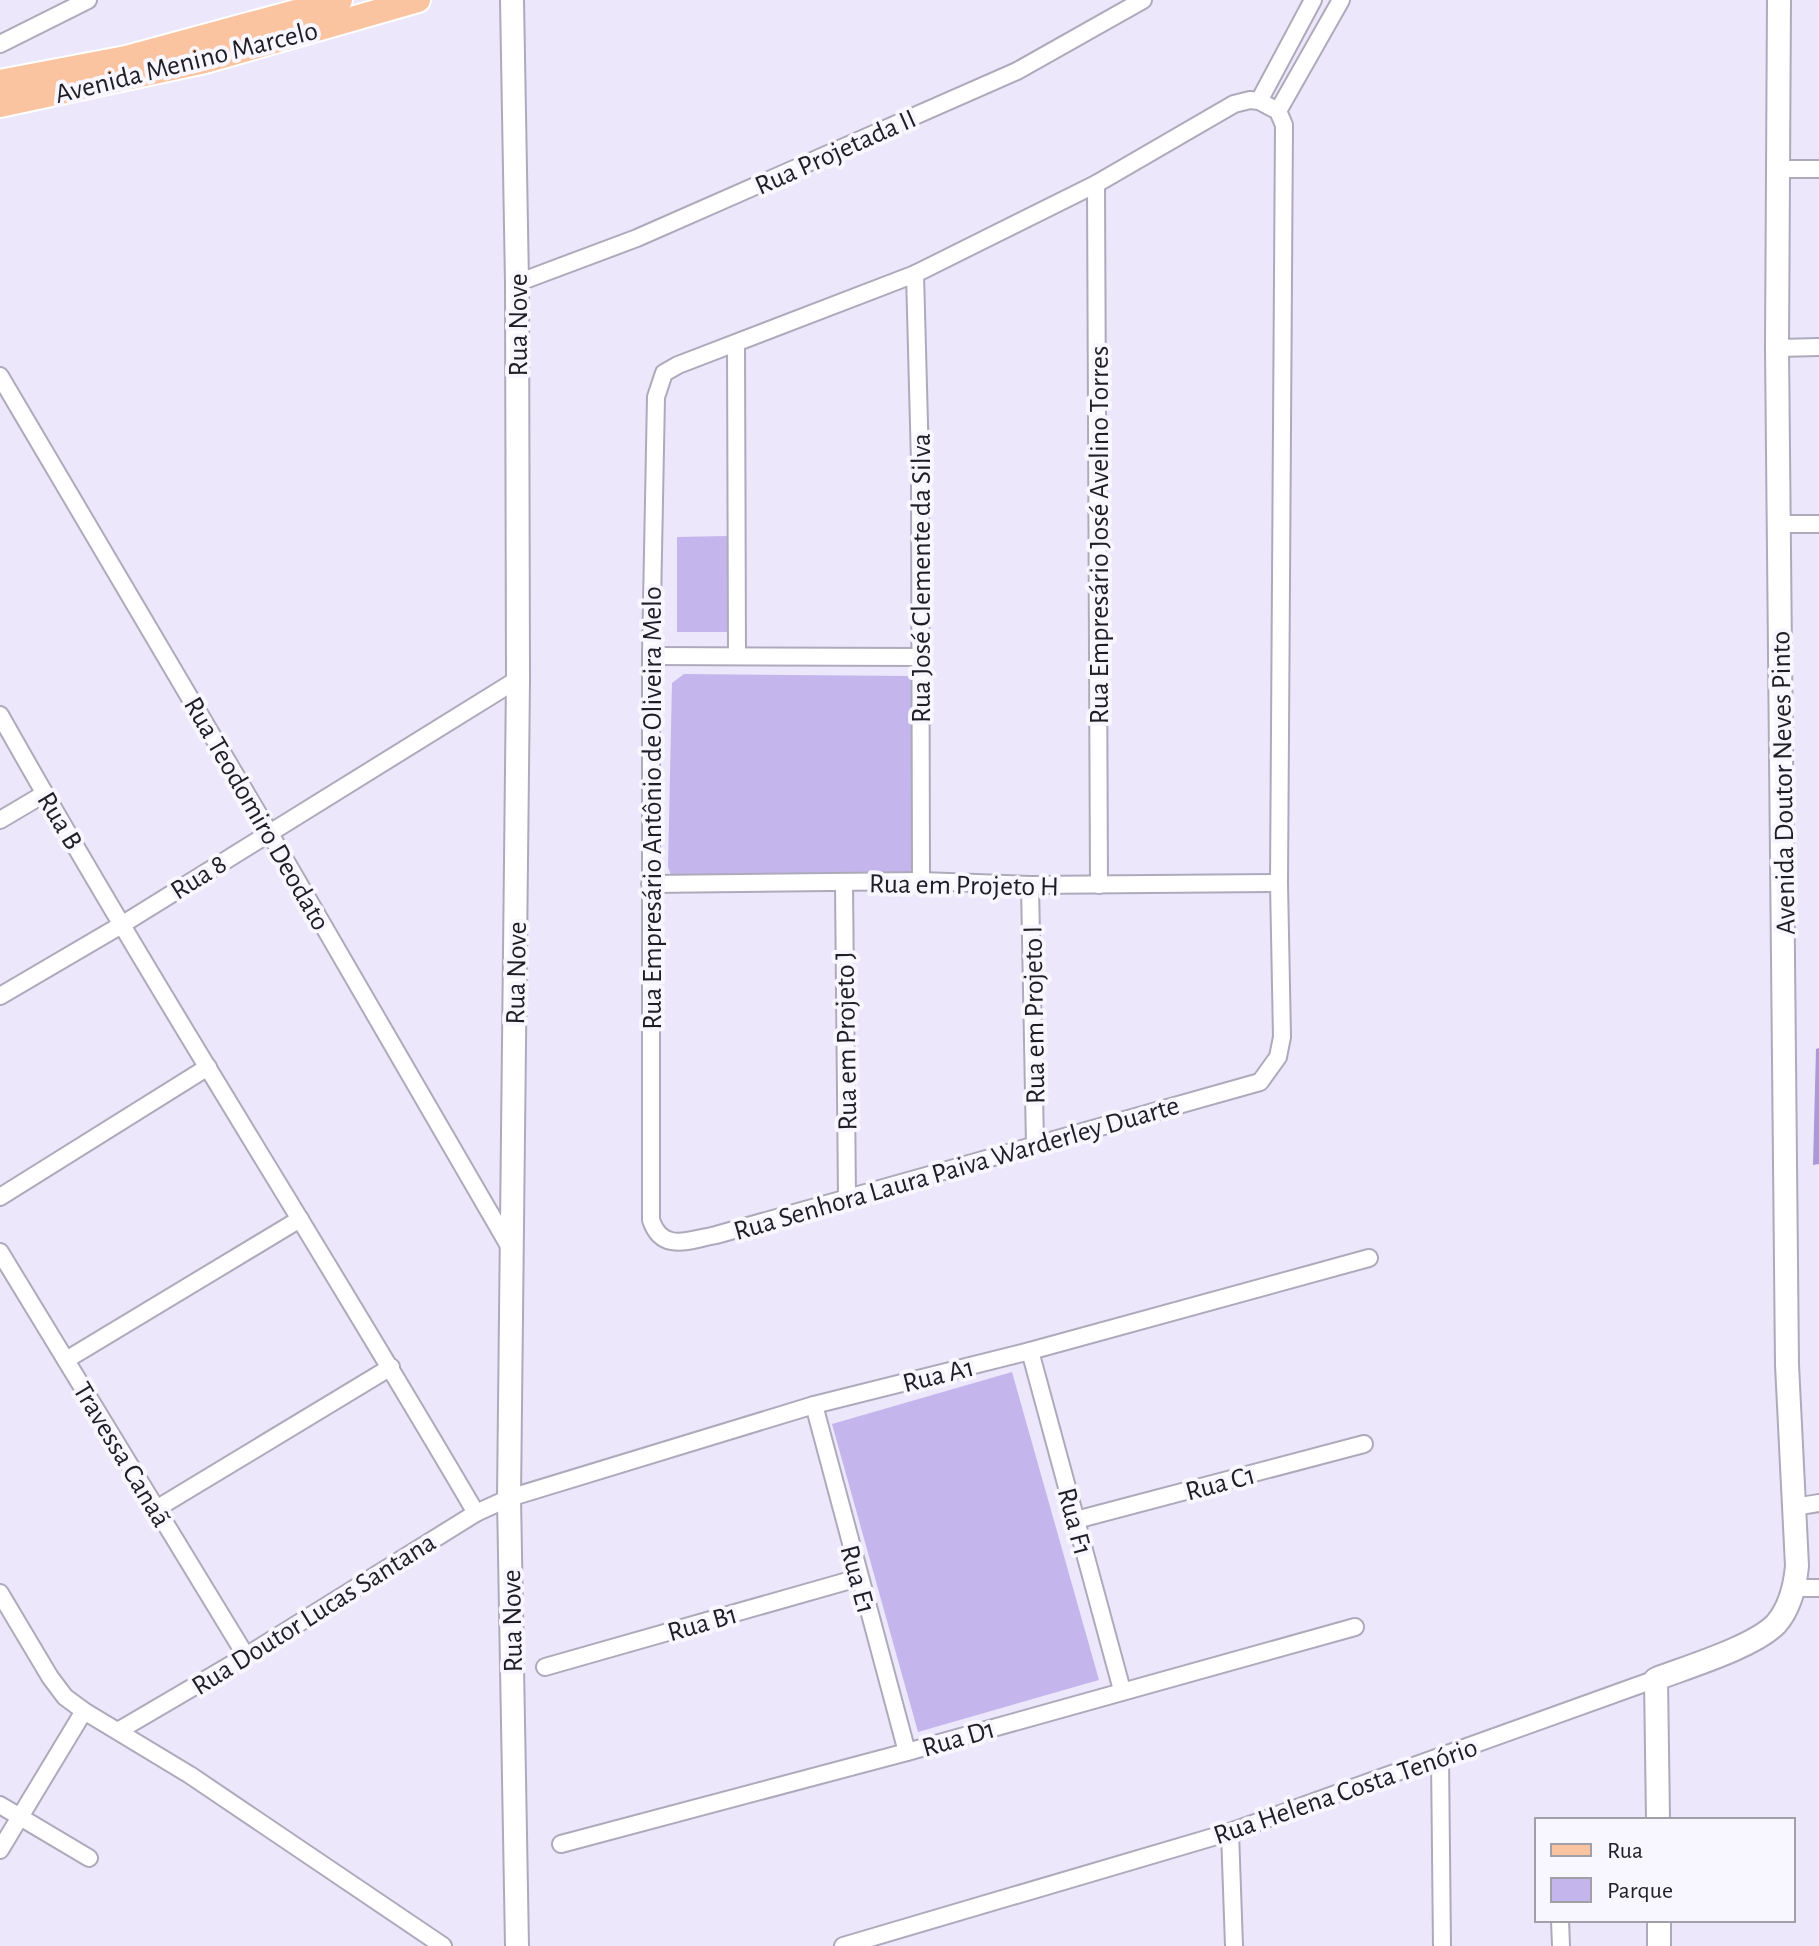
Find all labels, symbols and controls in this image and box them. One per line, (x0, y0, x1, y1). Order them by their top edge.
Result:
street label: Avenida Menino Marcelo (52, 17, 321, 109)
street label: Rua Projetada II (751, 105, 921, 201)
street label: Rua Nove (505, 273, 533, 377)
street label: Rua Empresário José Avelino Torres (1086, 346, 1114, 724)
street label: Rua José Clemente da Silva (908, 433, 936, 723)
street label: Rua Empresário Antônio de Oliveira Melo (639, 586, 667, 1030)
street label: Avenida Doutor Neves Pinto (1767, 631, 1801, 935)
street label: Rua Teodomiro Deodato (178, 693, 334, 935)
street label: Rua B (31, 787, 87, 855)
street label: Rua 8 (166, 850, 232, 905)
street label: Rua em Projeto H (869, 870, 1059, 902)
street label: Rua Nove (502, 921, 532, 1025)
street label: Rua em Projeto I (1019, 926, 1051, 1104)
street label: Rua em Projeto J (831, 951, 863, 1131)
street label: Rua Senhora Laura Paiva Warderley Duarte (731, 1092, 1183, 1246)
street label: Rua A1 (900, 1354, 977, 1398)
street label: Travessa Canaã (67, 1378, 175, 1532)
street label: Rua C1 (1183, 1461, 1258, 1507)
street label: Rua F1 (1052, 1485, 1096, 1558)
street label: Rua Doutor Lucas Santana (187, 1528, 441, 1701)
street label: Rua E1 (834, 1542, 880, 1617)
street label: Rua Nove (498, 1569, 528, 1673)
street label: Rua B1 (664, 1601, 741, 1647)
street label: Rua D1 (919, 1715, 998, 1763)
street label: Rua Helena Costa Tenório (1210, 1734, 1481, 1850)
legend (1535, 1818, 1795, 1922)
text: Rua (1607, 1839, 1643, 1863)
text: Parque (1607, 1879, 1673, 1903)

